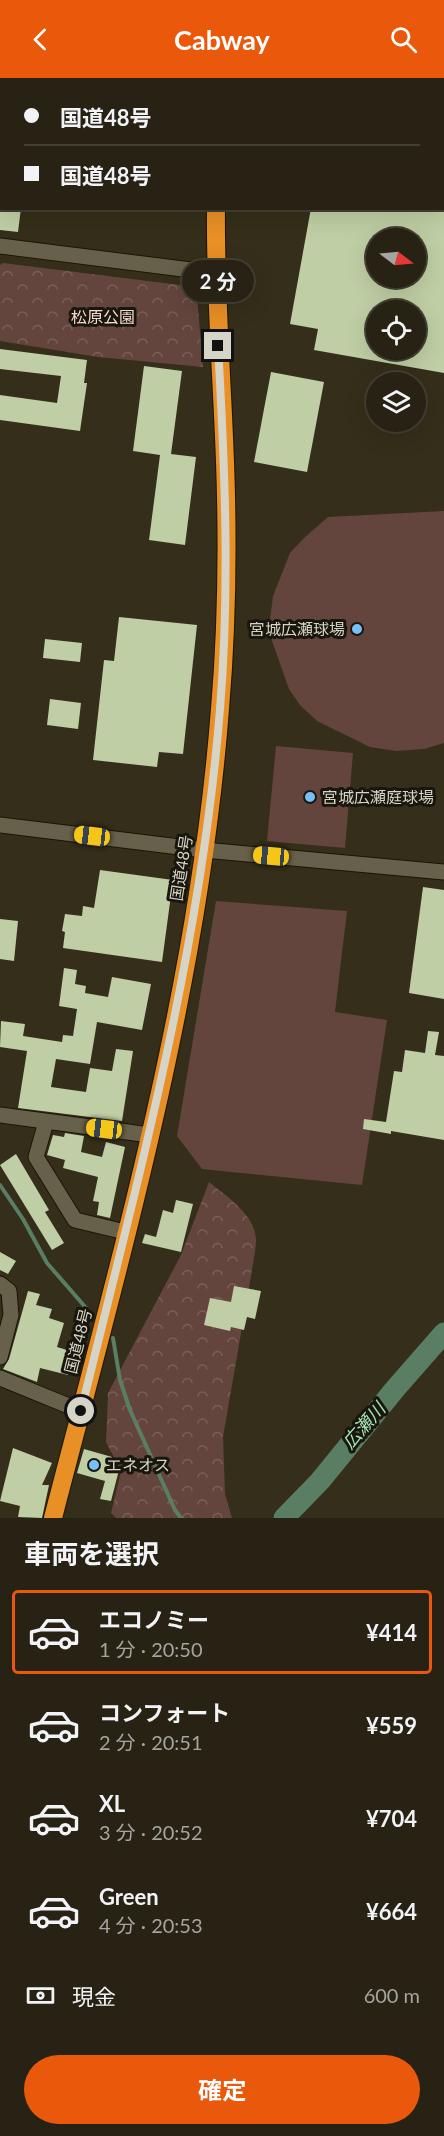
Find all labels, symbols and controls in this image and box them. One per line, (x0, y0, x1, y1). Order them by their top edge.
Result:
icon: back (24, 23, 57, 56)
text: Cabway (174, 23, 270, 56)
icon: search (387, 23, 420, 56)
text: 国道48号 (60, 104, 152, 131)
text: 国道48号 (60, 162, 152, 189)
north arrow (366, 228, 426, 288)
map controls (366, 228, 426, 432)
callout: 2 分 (182, 259, 254, 301)
text: 2 分 (200, 269, 236, 293)
button: locate (366, 300, 426, 360)
park label: 松原公園 (71, 307, 135, 326)
route end (204, 332, 231, 359)
button: layers (366, 372, 426, 432)
place label: 宮城広瀬球場 (249, 619, 345, 638)
marker: 宮城広瀬球場 (350, 622, 364, 636)
place label: 宮城広瀬庭球場 (322, 787, 434, 806)
marker: 宮城広瀬庭球場 (303, 790, 317, 804)
car (73, 825, 111, 847)
street label: 国道48号 (166, 834, 195, 902)
car (252, 845, 290, 867)
car (85, 1118, 123, 1140)
street label: 国道48号 (60, 1306, 95, 1375)
water label: 広瀬川 (337, 1396, 391, 1453)
route start (67, 1397, 94, 1424)
place label: エネオス (106, 1455, 170, 1474)
marker: エネオス (87, 1458, 101, 1472)
text: 車両を選択 (24, 1537, 159, 1570)
icon: car (27, 1605, 81, 1659)
text: エコノミー (99, 1606, 209, 1633)
text: ¥414 (366, 1619, 417, 1646)
text: 1 分 · 20:50 (99, 1637, 203, 1661)
icon: car (27, 1698, 81, 1752)
text: コンフォート (99, 1699, 230, 1726)
text: ¥559 (366, 1712, 417, 1739)
text: 2 分 · 20:51 (99, 1730, 203, 1754)
text: XL (99, 1790, 125, 1817)
icon: car (27, 1791, 81, 1845)
text: ¥704 (366, 1805, 417, 1832)
text: 3 分 · 20:52 (99, 1820, 203, 1844)
text: Green (99, 1883, 159, 1910)
icon: car (27, 1884, 81, 1938)
text: ¥664 (366, 1898, 417, 1925)
text: 4 分 · 20:53 (99, 1913, 203, 1937)
icon: cash (24, 1979, 57, 2012)
text: 現金 (72, 1983, 116, 2010)
text: 600 m (364, 1983, 420, 2007)
button: 確定 (24, 2055, 420, 2124)

